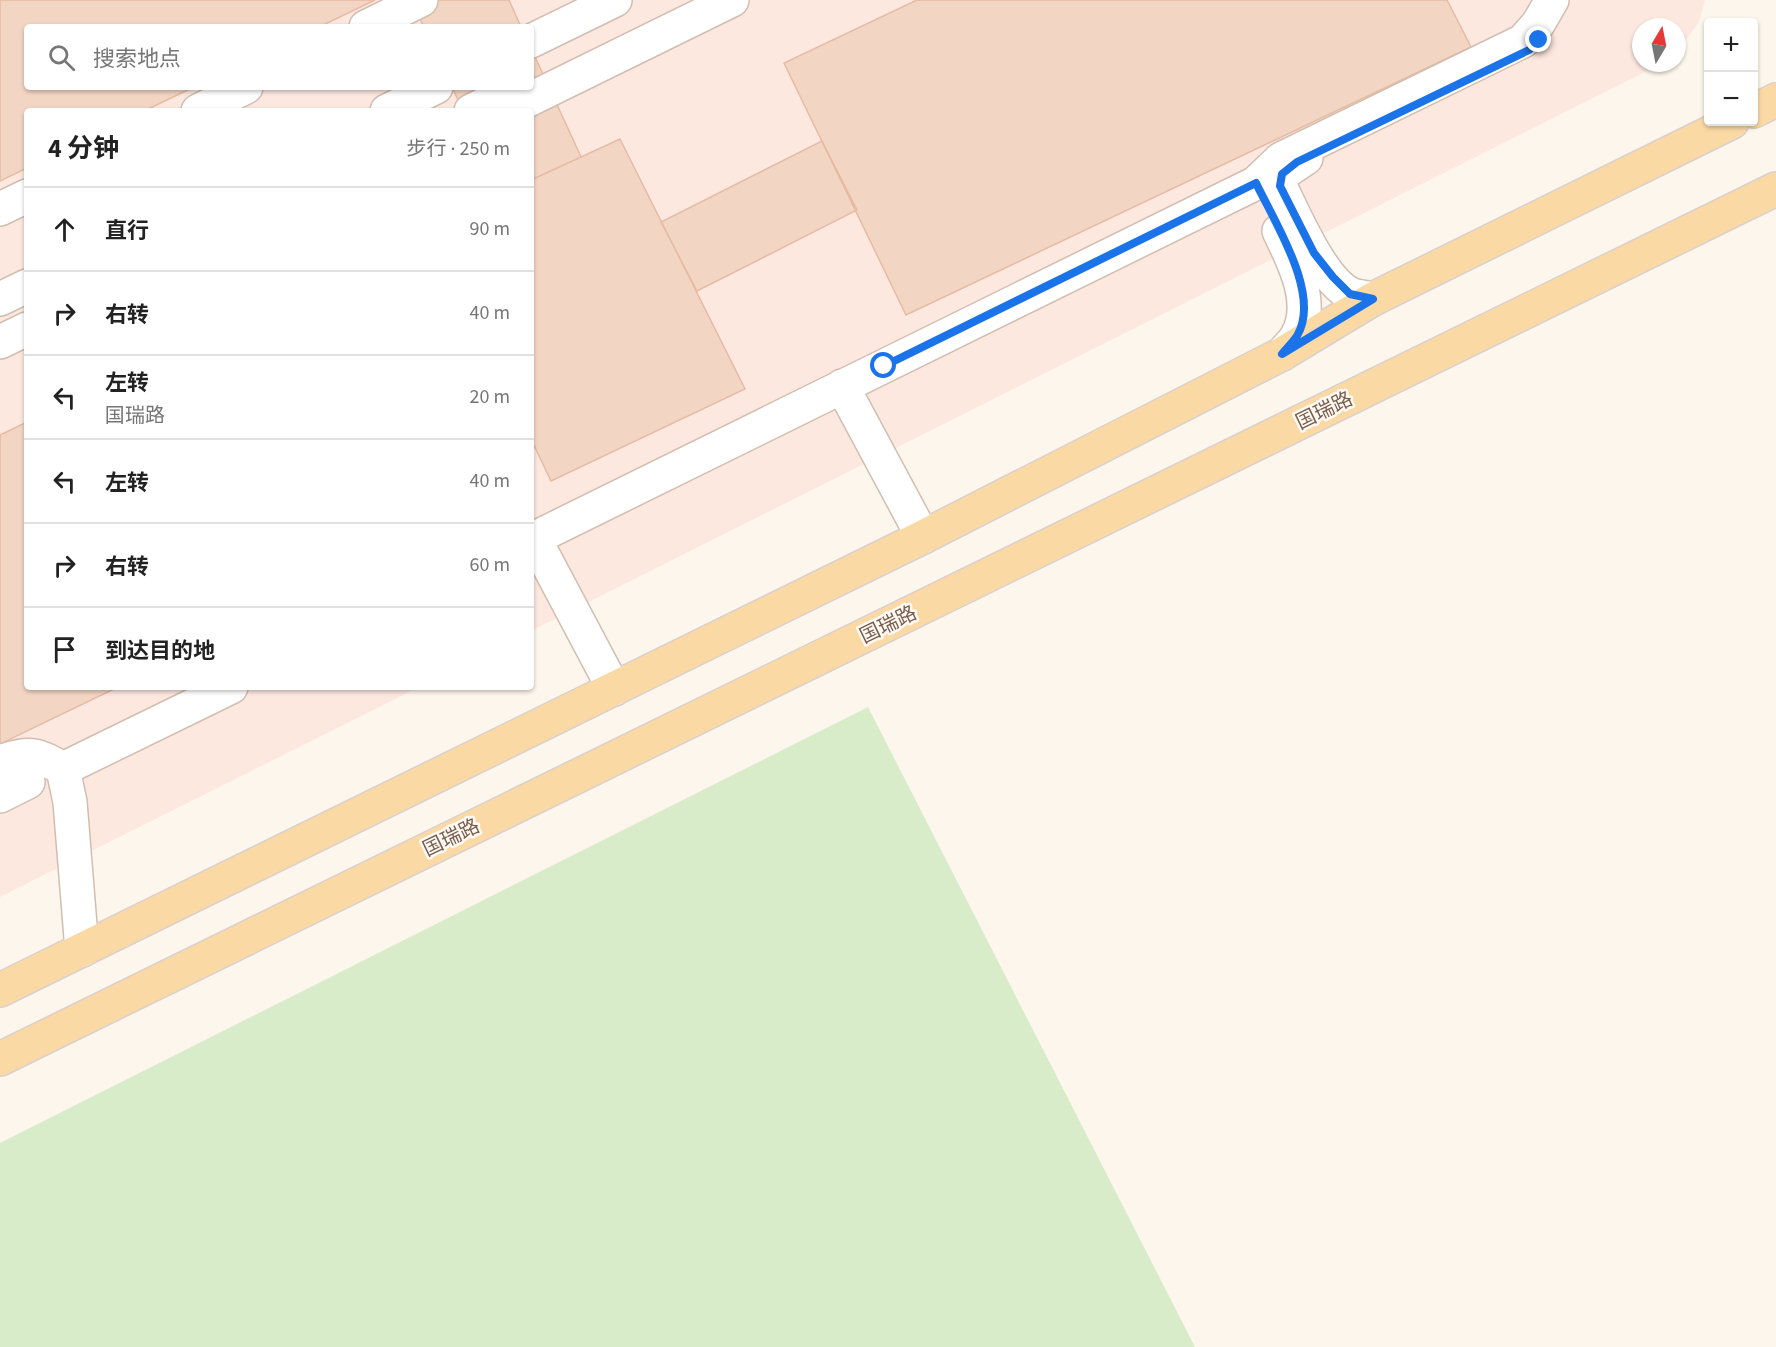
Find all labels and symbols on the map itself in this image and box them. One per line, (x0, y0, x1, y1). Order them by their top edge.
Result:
north arrow (1632, 18, 1686, 72)
route end (1525, 26, 1551, 52)
route start (870, 352, 896, 378)
street label: 国瑞路 (1291, 385, 1358, 437)
street label: 国瑞路 (855, 599, 922, 651)
street label: 国瑞路 (418, 812, 485, 864)

